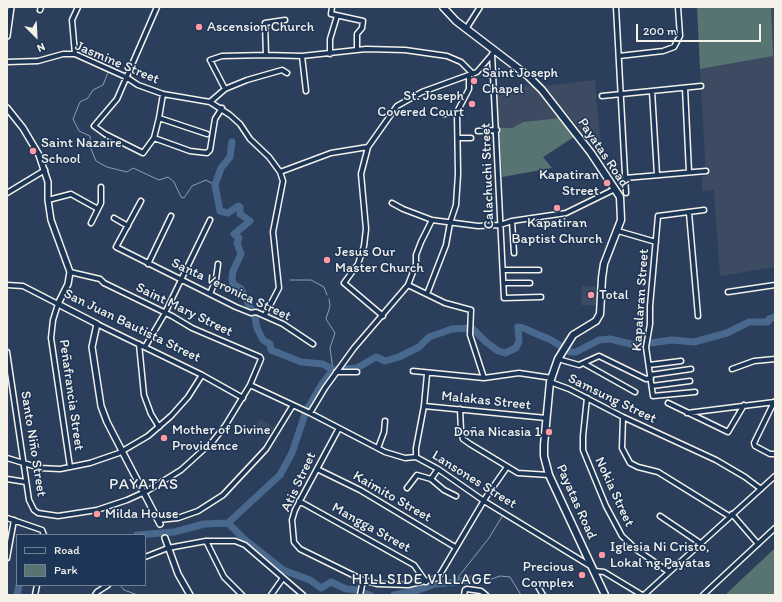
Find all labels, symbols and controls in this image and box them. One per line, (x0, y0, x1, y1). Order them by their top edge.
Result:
north arrow (16, 16, 56, 56)
scale bar (638, 16, 763, 42)
place label: Ascension Church (207, 19, 314, 35)
marker: Ascension Church (194, 22, 204, 32)
text: 200 m (643, 24, 677, 38)
street label: Jasmine Street (72, 38, 162, 88)
text: N (35, 40, 47, 55)
place label: Saint Joseph Chapel (482, 65, 558, 98)
marker: Saint Joseph Chapel (469, 76, 479, 86)
place label: St. Joseph Covered Court (377, 88, 464, 120)
marker: St. Joseph Covered Court (467, 99, 477, 109)
street label: Payatas Road (574, 115, 632, 191)
street label: Calachuchi Street (478, 123, 498, 229)
place label: Saint Nazaire School (41, 135, 122, 168)
marker: Saint Nazaire School (28, 146, 38, 156)
place label: Kapatiran Street (539, 167, 599, 200)
marker: Kapatiran Street (602, 178, 612, 188)
marker: Kapatiran Baptist Church (552, 203, 562, 213)
place label: Kapatiran Baptist Church (512, 215, 602, 248)
place label: Jesus Our Master Church (335, 244, 424, 276)
street label: Kapalaran Street (629, 248, 653, 352)
street label: Santa Veronica Street (168, 255, 294, 325)
marker: Jesus Our Master Church (322, 255, 332, 265)
street label: Saint Mary Street (133, 279, 235, 341)
street label: San Juan Bautista Street (61, 285, 203, 367)
place label: Total (599, 287, 629, 303)
marker: Total (586, 290, 596, 300)
street label: Peñafrancia Street (55, 338, 87, 452)
street label: Samsung Street (565, 370, 659, 428)
street label: Malakas Street (440, 388, 532, 414)
street label: Santo Niño Street (16, 390, 50, 498)
place label: Mother of Divine Providence (172, 422, 271, 454)
place label: Doña Nicasia 1 (453, 424, 541, 440)
marker: Doña Nicasia 1 (544, 427, 554, 437)
marker: Mother of Divine Providence (159, 433, 169, 443)
street label: Lansones Street (429, 447, 519, 513)
street label: Atis Street (278, 449, 320, 515)
street label: Nokia Street (591, 455, 637, 529)
street label: Payatas Road (552, 462, 600, 542)
street label: Kaimito Street (350, 468, 434, 526)
district label: PAYATAS (107, 475, 181, 495)
street label: Mangga Street (329, 499, 413, 557)
place label: Milda House (105, 506, 179, 522)
marker: Milda House (92, 509, 102, 519)
legend (16, 534, 146, 586)
place label: Iglesia Ni Cristo, Lokal ng Payatas (610, 539, 711, 572)
text: Road (54, 543, 80, 557)
marker: Iglesia Ni Cristo, Lokal ng Payatas (597, 550, 607, 560)
place label: Precious Complex (522, 559, 574, 592)
text: Park (54, 563, 78, 577)
marker: Precious Complex (577, 570, 587, 580)
district label: HILLSIDE VILLAGE (353, 571, 491, 589)

